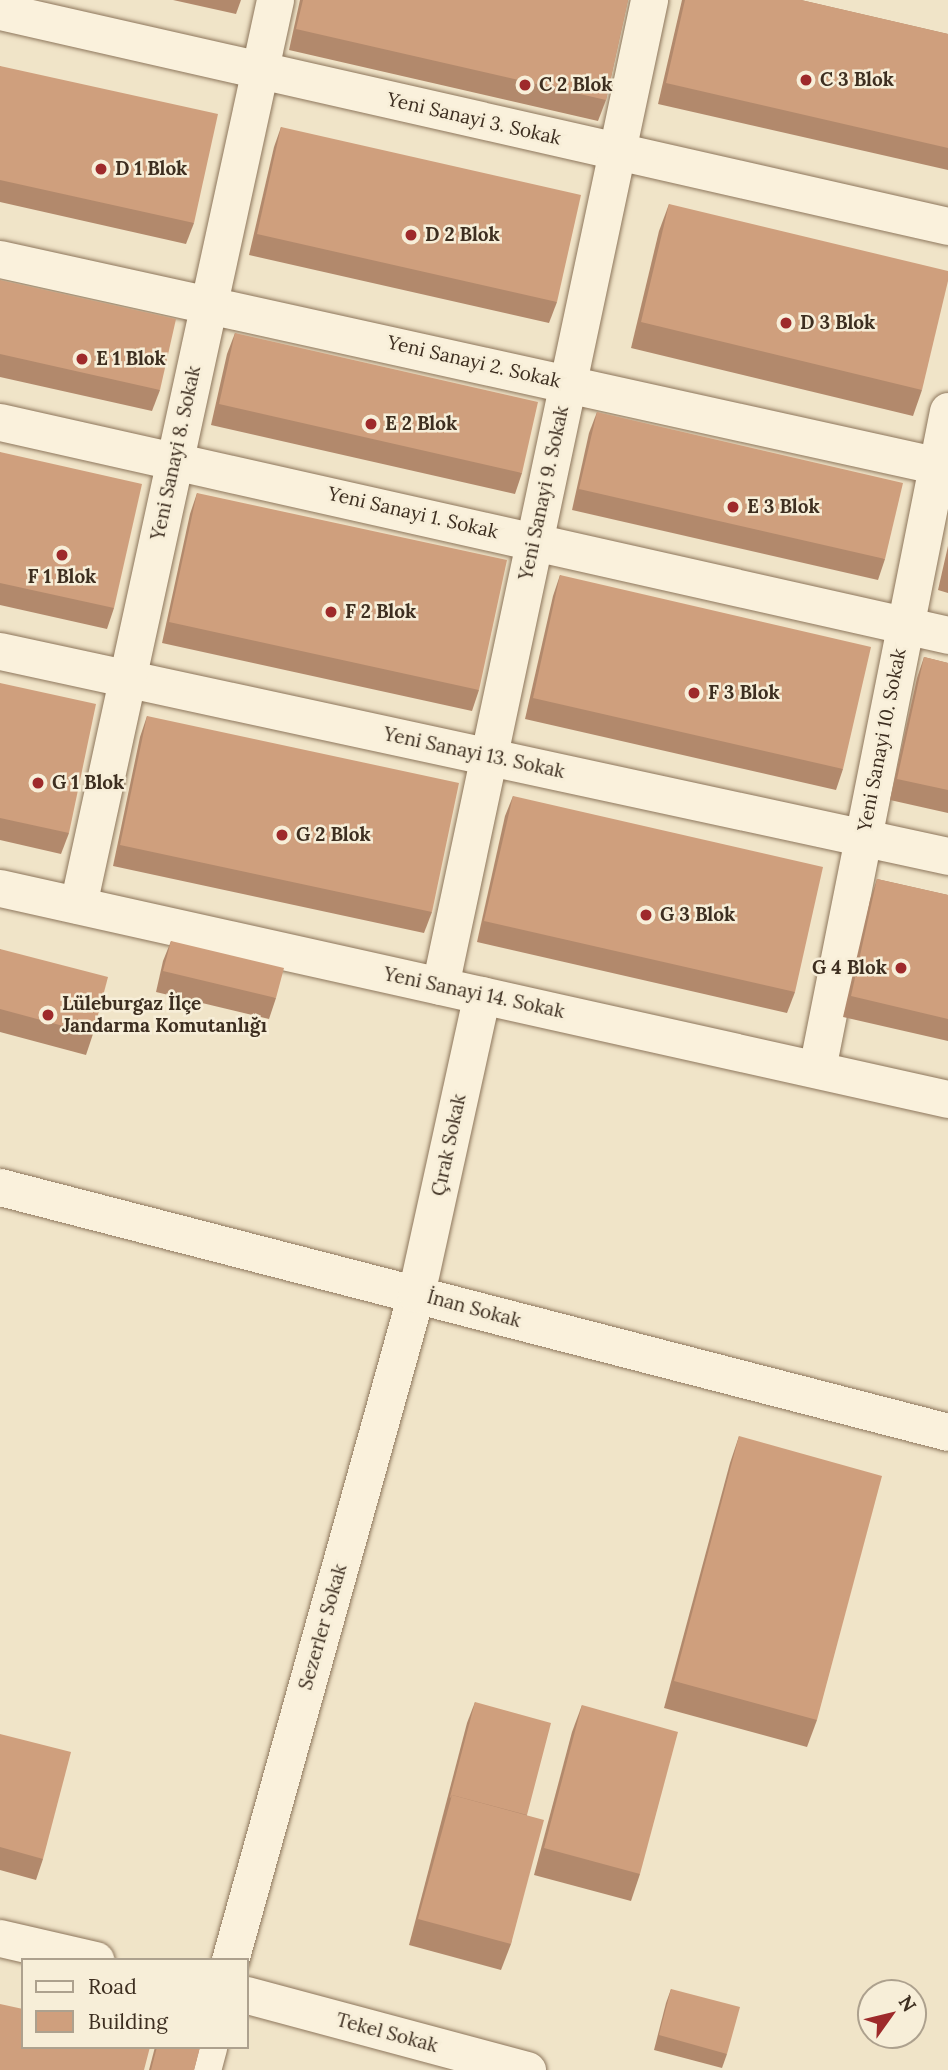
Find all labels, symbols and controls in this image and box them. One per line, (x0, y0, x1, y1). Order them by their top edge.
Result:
place label: C 3 Blok (820, 69, 894, 91)
marker: C 3 Blok (798, 72, 814, 88)
place label: C 2 Blok (539, 74, 612, 96)
marker: C 2 Blok (517, 77, 533, 93)
street label: Yeni Sanayi 3. Sokak (385, 88, 563, 150)
place label: D 1 Blok (115, 158, 187, 180)
marker: D 1 Blok (93, 161, 109, 177)
place label: D 2 Blok (425, 224, 500, 246)
marker: D 2 Blok (403, 227, 419, 243)
place label: D 3 Blok (800, 312, 875, 334)
marker: D 3 Blok (778, 315, 794, 331)
street label: Yeni Sanayi 2. Sokak (385, 331, 563, 393)
place label: E 1 Blok (96, 348, 166, 370)
marker: E 1 Blok (74, 351, 90, 367)
street label: Yeni Sanayi 8. Sokak (146, 364, 206, 542)
street label: Yeni Sanayi 9. Sokak (514, 404, 574, 582)
place label: E 2 Blok (385, 413, 457, 435)
marker: E 2 Blok (363, 416, 379, 432)
street label: Yeni Sanayi 1. Sokak (326, 482, 500, 544)
place label: E 3 Blok (747, 496, 820, 518)
marker: E 3 Blok (725, 499, 741, 515)
marker: F 1 Blok (54, 547, 70, 563)
place label: F 1 Blok (28, 566, 96, 588)
place label: F 2 Blok (345, 601, 416, 623)
marker: F 2 Blok (323, 604, 339, 620)
street label: Yeni Sanayi 10. Sokak (853, 647, 911, 833)
place label: F 3 Blok (708, 682, 780, 704)
marker: F 3 Blok (686, 685, 702, 701)
street label: Yeni Sanayi 13. Sokak (381, 723, 567, 783)
place label: G 1 Blok (52, 772, 124, 794)
marker: G 1 Blok (30, 775, 46, 791)
place label: G 2 Blok (296, 824, 371, 846)
marker: G 2 Blok (274, 827, 290, 843)
place label: G 3 Blok (660, 904, 735, 926)
marker: G 3 Blok (638, 907, 654, 923)
place label: G 4 Blok (812, 957, 887, 979)
marker: G 4 Blok (893, 960, 909, 976)
street label: Yeni Sanayi 14. Sokak (381, 963, 567, 1023)
place label: Lüleburgaz İlçe Jandarma Komutanlığı (62, 993, 267, 1037)
marker: Lüleburgaz İlçe Jandarma Komutanlığı (40, 1007, 56, 1023)
street label: Çırak Sokak (427, 1092, 471, 1198)
street label: İnan Sokak (425, 1286, 523, 1332)
street label: Sezerler Sokak (294, 1561, 352, 1693)
legend (21, 1958, 248, 2049)
text: Road (88, 1973, 137, 2000)
north arrow (857, 1979, 927, 2049)
text: N (894, 1991, 922, 2016)
text: Building (88, 2008, 168, 2035)
street label: Tekel Sokak (334, 2009, 440, 2057)

